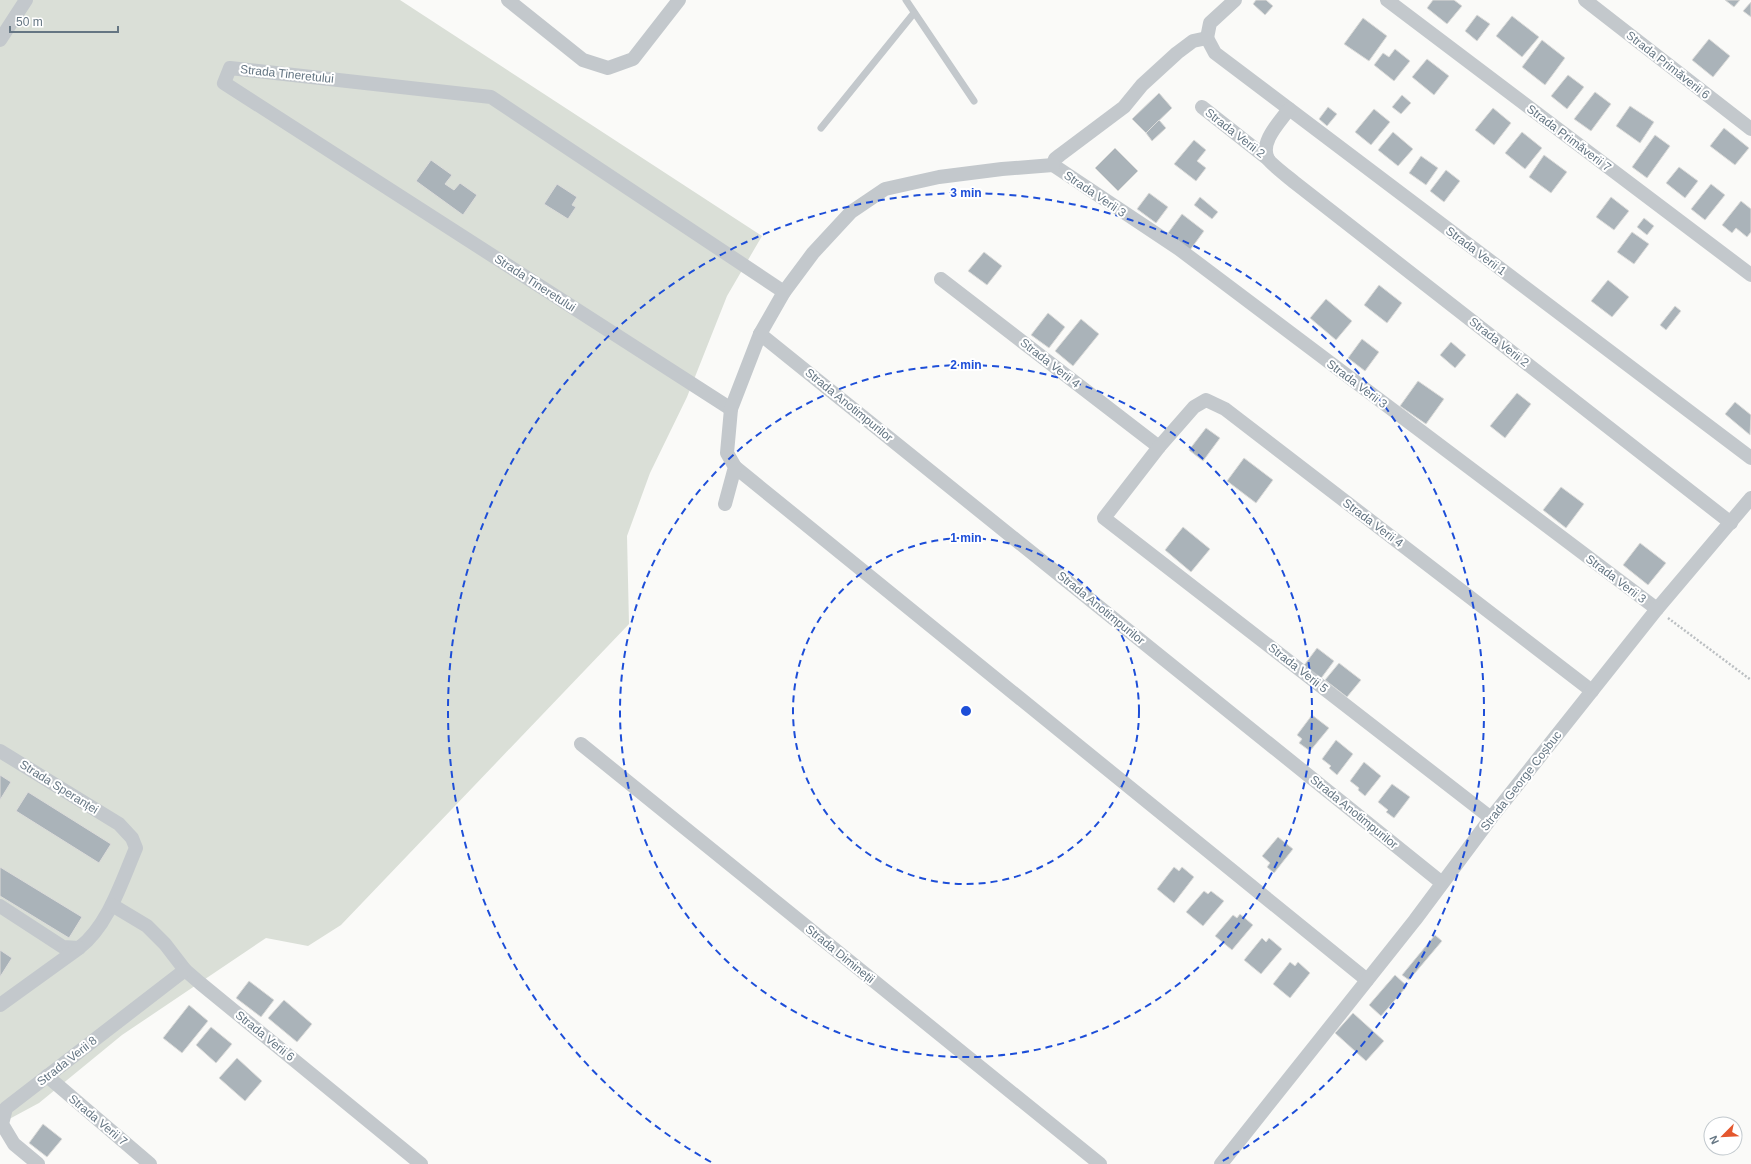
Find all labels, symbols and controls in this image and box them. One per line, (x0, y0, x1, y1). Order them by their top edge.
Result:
scale bar (10, 8, 118, 34)
text: 50 m (16, 15, 43, 29)
street label: Strada Primăverii 6 (1623, 28, 1713, 102)
street label: Strada Tineretului (239, 62, 335, 86)
street label: Strada Primăverii 7 (1524, 102, 1614, 174)
street label: Strada Verii 2 (1202, 105, 1268, 161)
street label: Strada Verii 3 (1061, 168, 1129, 220)
text: 3 min (950, 186, 982, 200)
street label: Strada Verii 1 (1443, 224, 1509, 278)
street label: Strada Tineretului (492, 252, 578, 314)
street label: Strada Verii 2 (1466, 314, 1532, 370)
street label: Strada Verii 4 (1017, 335, 1083, 391)
street label: Strada Verii 3 (1324, 357, 1390, 411)
text: 2 min (950, 358, 982, 372)
street label: Strada Anotimpurilor (802, 365, 896, 445)
street label: Strada Verii 4 (1340, 496, 1406, 550)
text: 1 min (950, 531, 982, 545)
street label: Strada Verii 3 (1583, 552, 1649, 606)
street label: Strada Anotimpurilor (1054, 568, 1148, 648)
street label: Strada Verii 5 (1265, 640, 1331, 696)
centre of rings (959, 704, 973, 718)
street label: Strada George Coșbuc (1478, 728, 1564, 834)
street label: Strada Speranței (17, 757, 101, 817)
street label: Strada Anotimpurilor (1307, 772, 1401, 852)
street label: Strada Dimineții (803, 922, 877, 986)
street label: Strada Verii 6 (233, 1008, 298, 1064)
street label: Strada Verii 8 (34, 1033, 100, 1089)
street label: Strada Verii 7 (66, 1091, 130, 1149)
north arrow (1703, 1116, 1743, 1156)
text: N (1707, 1134, 1721, 1146)

